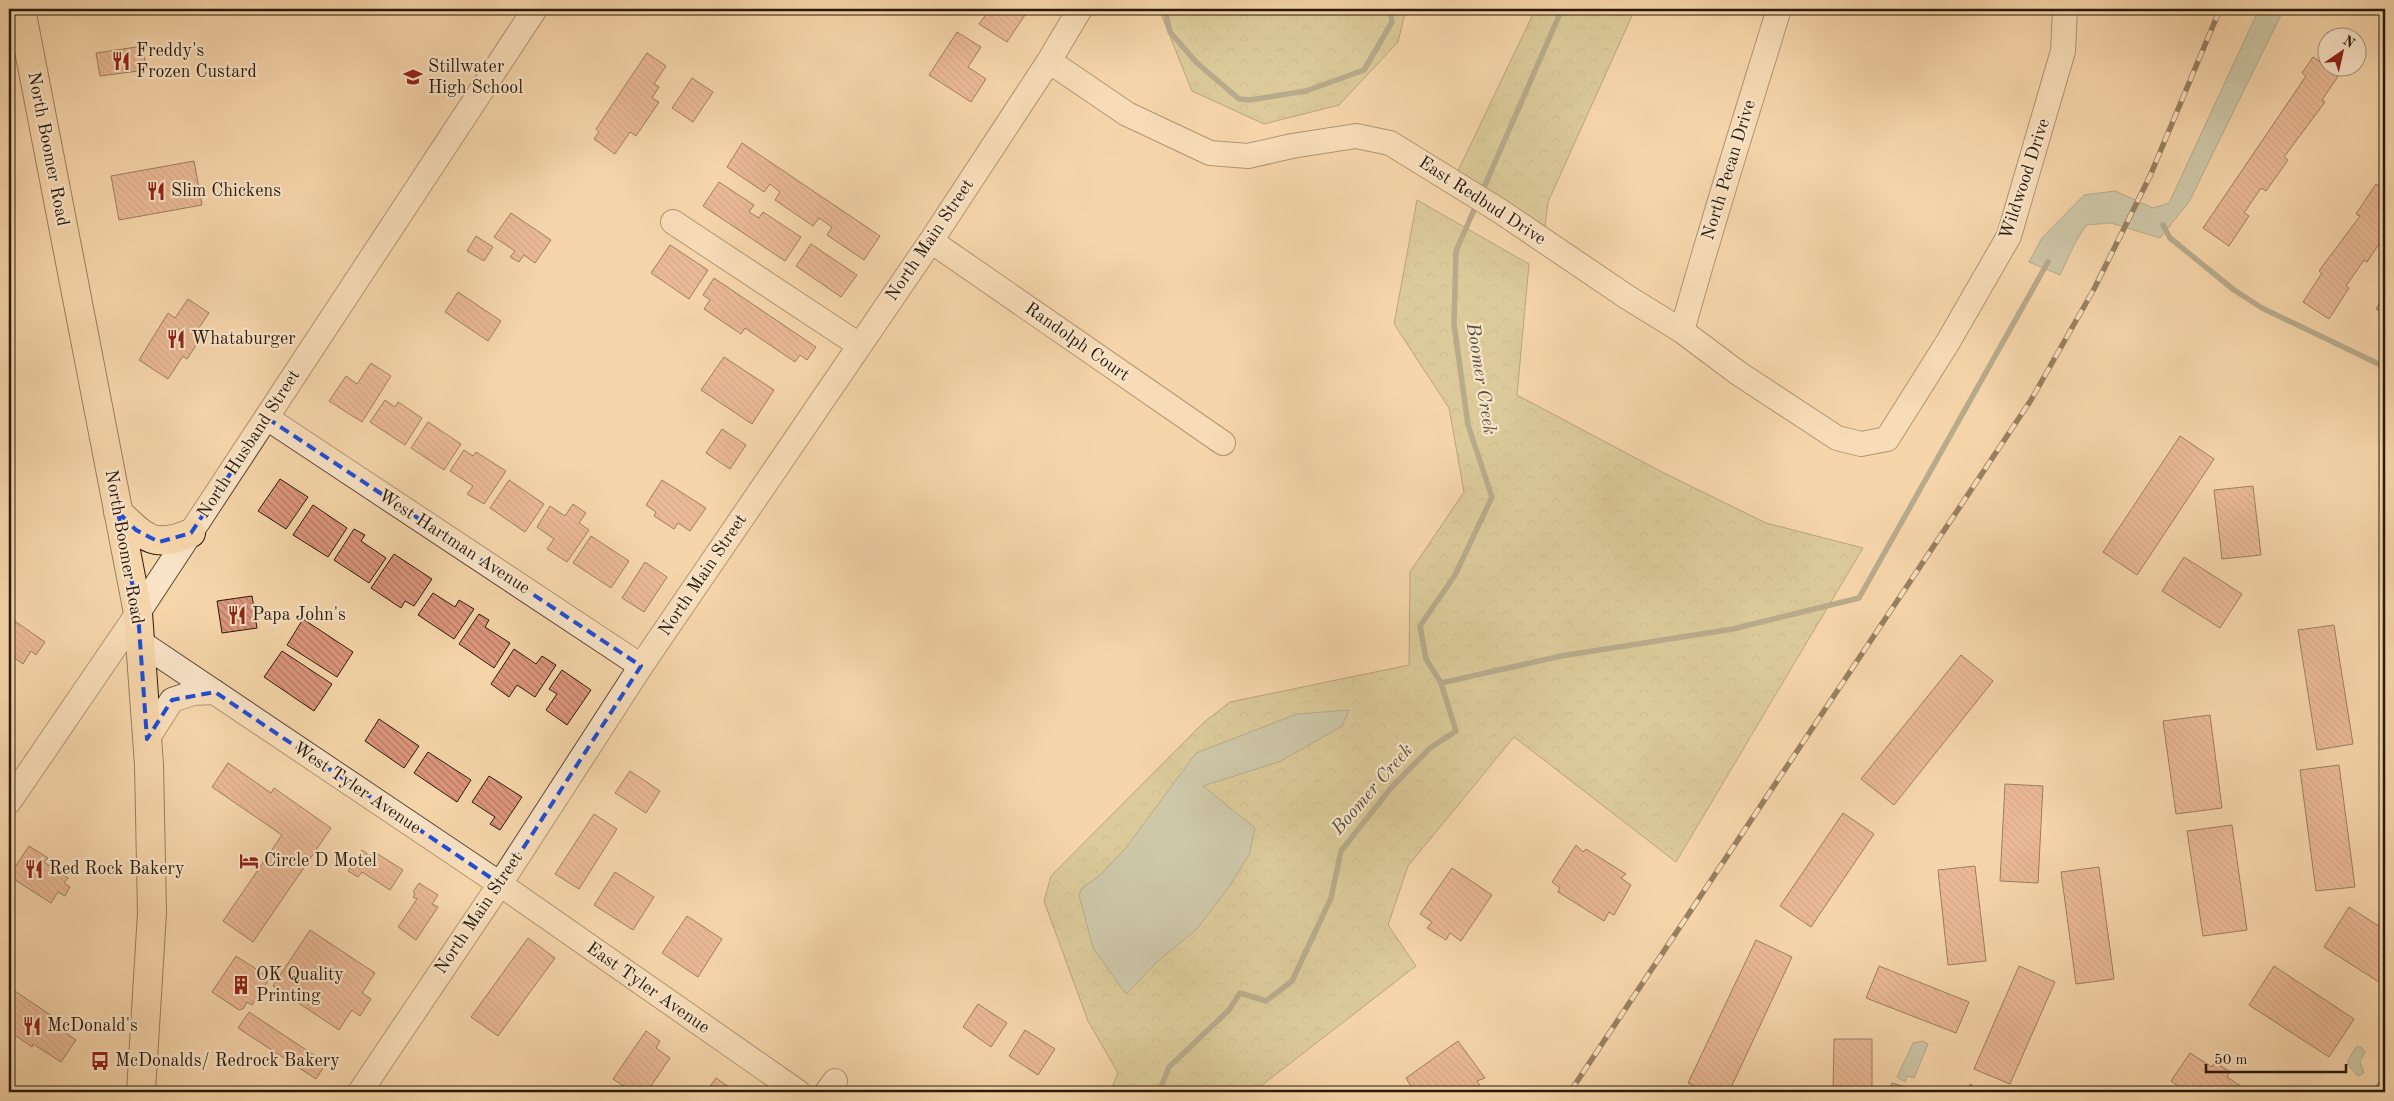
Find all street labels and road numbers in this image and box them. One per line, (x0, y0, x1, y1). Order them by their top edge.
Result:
street label: North Boomer Road (24, 70, 72, 228)
street label: North Pecan Drive (1699, 98, 1759, 242)
street label: Wildwood Drive (1997, 116, 2053, 242)
street label: East Redbud Drive (1415, 153, 1549, 249)
street label: North Main Street (883, 176, 977, 304)
street label: Randolph Court (1021, 299, 1133, 385)
street label: North Husband Street (194, 367, 304, 521)
street label: North Boomer Road (102, 468, 146, 626)
street label: West Hartman Avenue (375, 486, 533, 598)
street label: North Main Street (656, 511, 750, 639)
street label: West Tyler Avenue (290, 739, 424, 837)
street label: North Main Street (432, 849, 526, 977)
street label: East Tyler Avenue (583, 939, 713, 1037)

